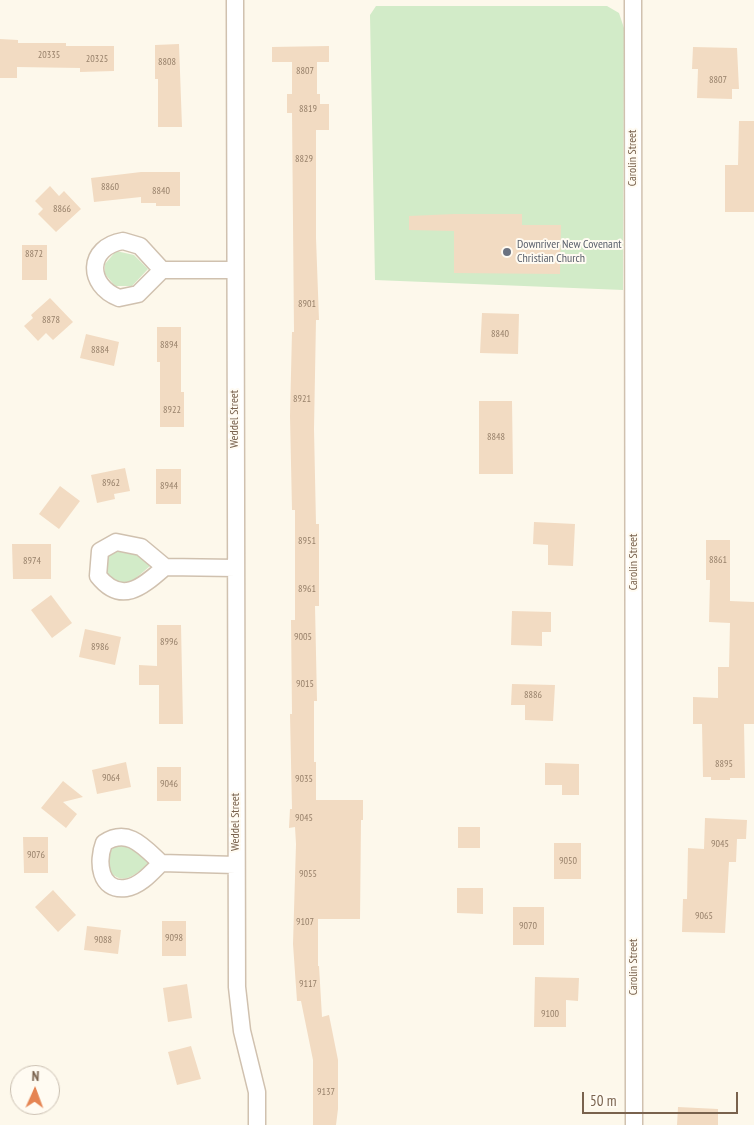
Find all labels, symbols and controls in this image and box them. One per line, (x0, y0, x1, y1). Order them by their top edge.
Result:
house number: 20335 (38, 49, 60, 61)
house number: 20325 (86, 53, 108, 65)
house number: 8808 (158, 56, 176, 68)
house number: 8807 (296, 65, 314, 77)
house number: 8807 (709, 74, 727, 86)
house number: 8819 (299, 103, 317, 115)
street label: Carolin Street (626, 130, 640, 186)
house number: 8829 (295, 153, 313, 165)
house number: 8860 (101, 181, 119, 193)
house number: 8840 (152, 185, 170, 197)
house number: 8866 (53, 203, 71, 215)
place label: Downriver New Covenant Christian Church (517, 238, 621, 266)
marker: Downriver New Covenant Christian Church (501, 246, 513, 258)
house number: 8872 (25, 248, 43, 260)
house number: 8901 (298, 298, 316, 310)
house number: 8878 (42, 314, 60, 326)
house number: 8840 (491, 328, 509, 340)
house number: 8894 (160, 339, 178, 351)
house number: 8884 (91, 344, 109, 356)
street label: Weddel Street (228, 390, 242, 448)
house number: 8921 (293, 393, 311, 405)
house number: 8922 (163, 404, 181, 416)
house number: 8848 (487, 431, 505, 443)
house number: 8962 (102, 477, 120, 489)
house number: 8944 (160, 480, 178, 492)
street label: Carolin Street (627, 534, 641, 590)
house number: 8951 (298, 535, 316, 547)
house number: 8861 (709, 554, 727, 566)
house number: 8974 (23, 555, 41, 567)
house number: 8961 (298, 583, 316, 595)
house number: 9005 (294, 631, 312, 643)
house number: 8996 (160, 636, 178, 648)
house number: 8986 (91, 641, 109, 653)
house number: 9015 (296, 678, 314, 690)
house number: 8886 (524, 689, 542, 701)
house number: 8895 (715, 758, 733, 770)
house number: 9064 (102, 772, 120, 784)
house number: 9035 (295, 773, 313, 785)
house number: 9046 (160, 778, 178, 790)
street label: Weddel Street (229, 793, 243, 851)
house number: 9045 (295, 812, 313, 824)
house number: 9045 (711, 838, 729, 850)
house number: 9076 (27, 849, 45, 861)
house number: 9050 (559, 855, 577, 867)
house number: 9055 (299, 868, 317, 880)
house number: 9065 (695, 910, 713, 922)
house number: 9107 (296, 916, 314, 928)
house number: 9070 (519, 920, 537, 932)
house number: 9098 (165, 932, 183, 944)
house number: 9088 (94, 934, 112, 946)
street label: Carolin Street (627, 939, 641, 995)
house number: 9117 (299, 978, 317, 990)
house number: 9100 (541, 1008, 559, 1020)
north arrow (10, 1065, 60, 1115)
text: N (31, 1067, 40, 1085)
scale bar (584, 1082, 740, 1114)
house number: 9137 (317, 1086, 335, 1098)
text: 50 m (590, 1091, 616, 1110)

